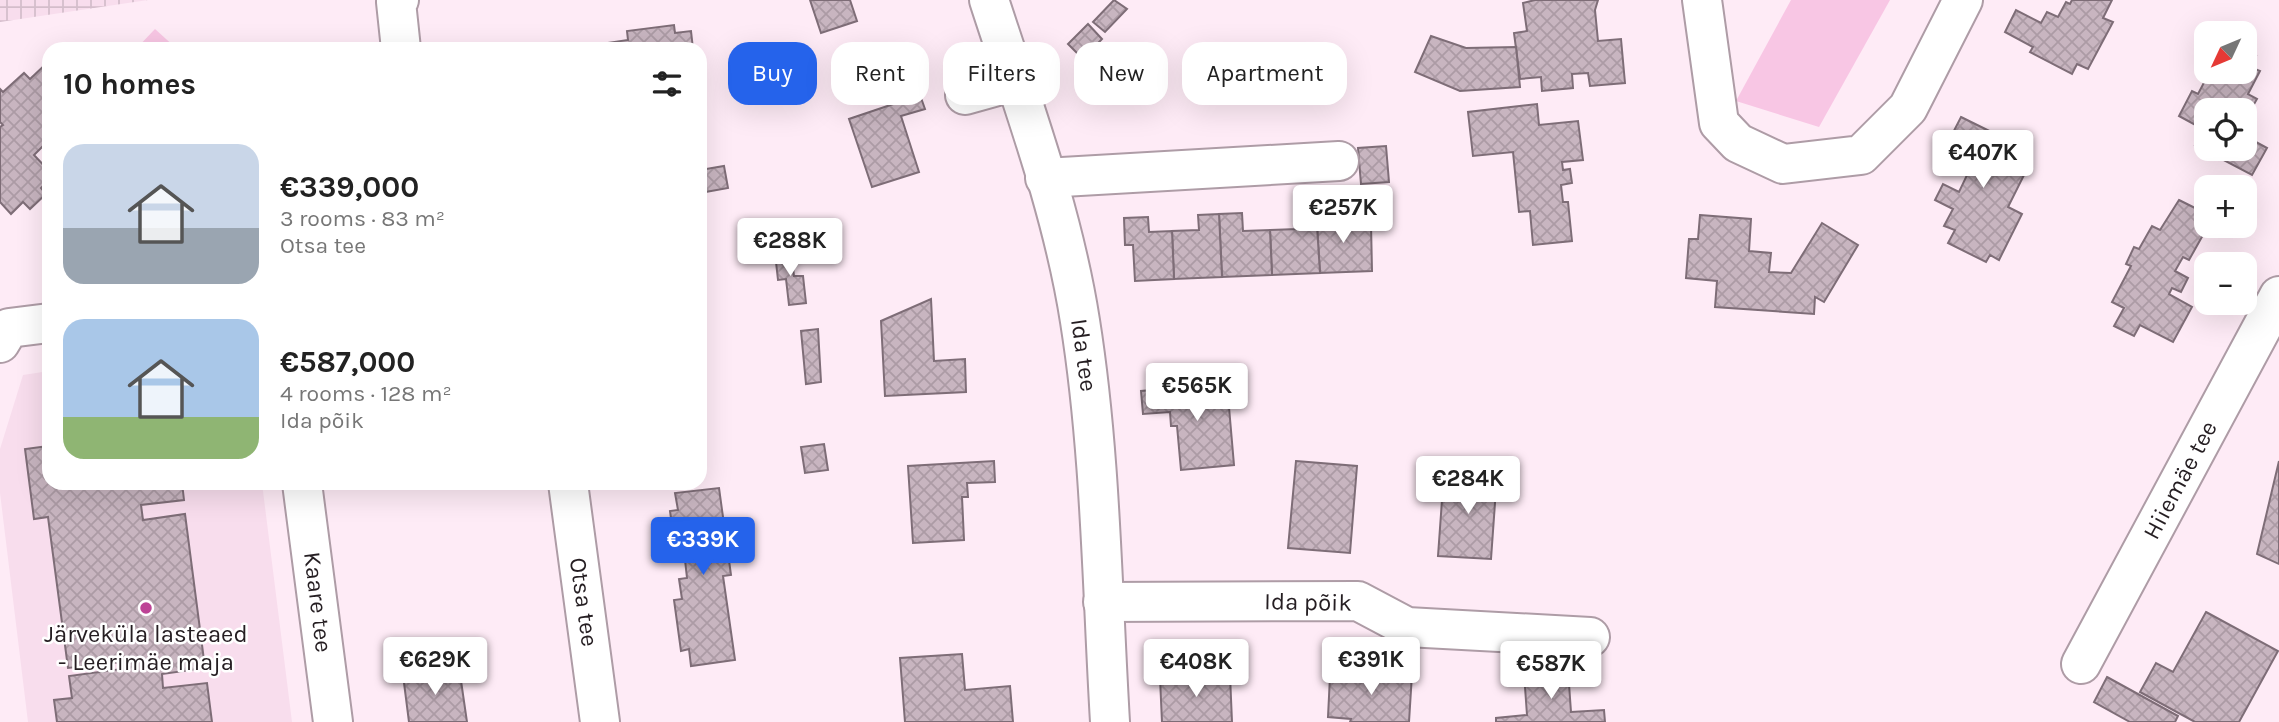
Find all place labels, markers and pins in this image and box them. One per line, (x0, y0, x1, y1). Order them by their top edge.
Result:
pin: €407K (1934, 130, 2032, 190)
pin: €257K (1294, 186, 1392, 245)
pin: €288K (741, 218, 839, 278)
pin: €565K (1148, 364, 1246, 423)
pin: €284K (1419, 456, 1517, 516)
pin: €339K (654, 518, 752, 577)
marker: Järveküla lasteaed - Leerimäe maja (138, 600, 154, 616)
place label: Järveküla lasteaed - Leerimäe maja (44, 620, 248, 676)
pin: €629K (386, 638, 484, 697)
pin: €391K (1322, 638, 1420, 697)
pin: €408K (1147, 640, 1245, 699)
pin: €587K (1502, 642, 1600, 701)

